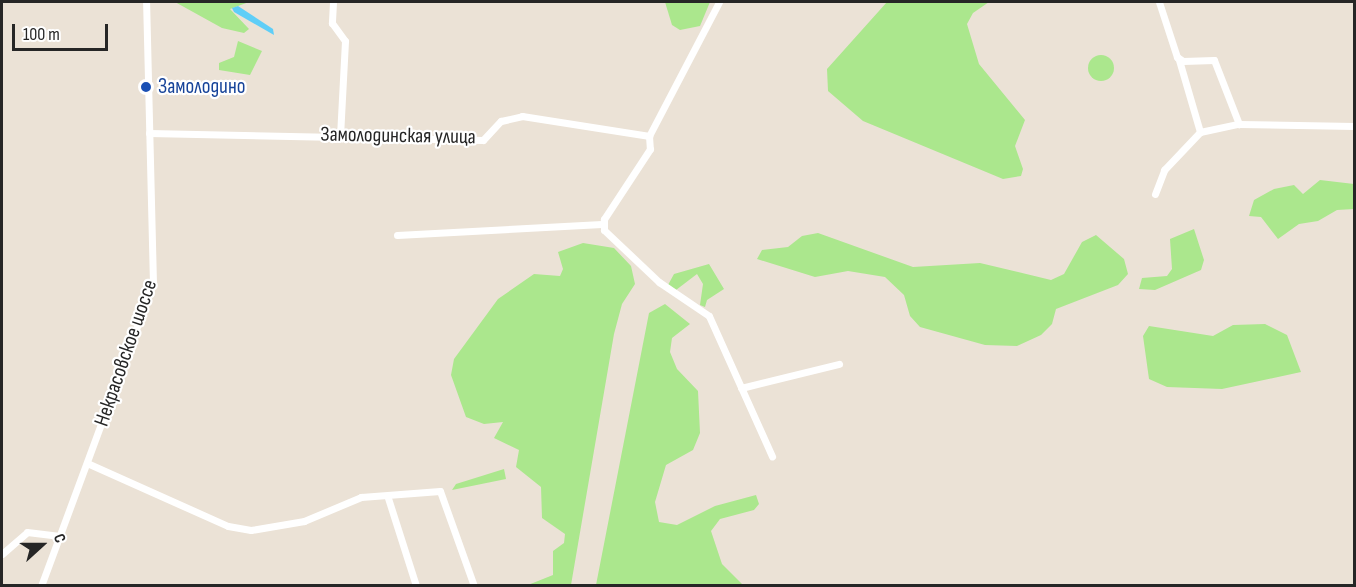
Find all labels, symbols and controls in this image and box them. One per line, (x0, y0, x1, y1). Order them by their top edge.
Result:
scale bar (15, 12, 111, 50)
text: 100 m (23, 24, 60, 45)
place label: Замолодино (158, 74, 245, 100)
marker: Замолодино (139, 80, 153, 94)
street label: Замолодинская улица (320, 122, 476, 150)
street label: Некрасовское шоссе (89, 276, 163, 430)
north arrow (12, 515, 72, 575)
text: С (49, 531, 70, 546)

